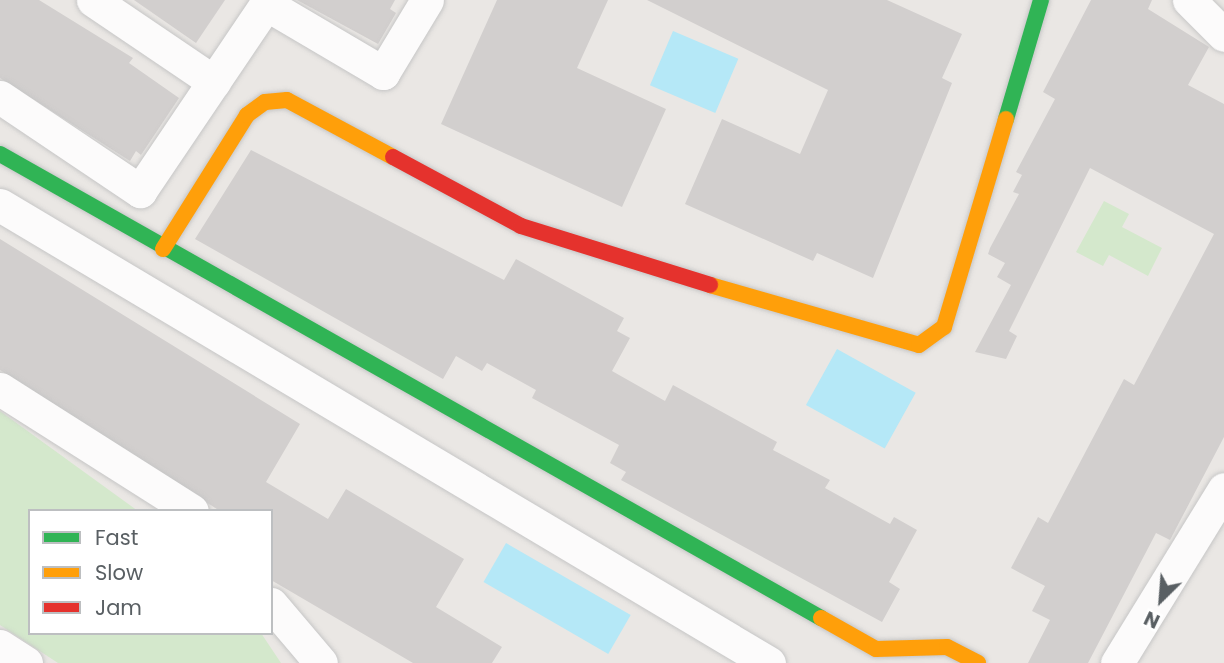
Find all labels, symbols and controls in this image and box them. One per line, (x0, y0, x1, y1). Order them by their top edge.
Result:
legend (28, 509, 273, 635)
text: Fast (95, 523, 138, 552)
text: Slow (95, 558, 143, 587)
north arrow (1126, 565, 1196, 635)
text: Jam (95, 593, 142, 622)
text: N (1140, 604, 1164, 635)

